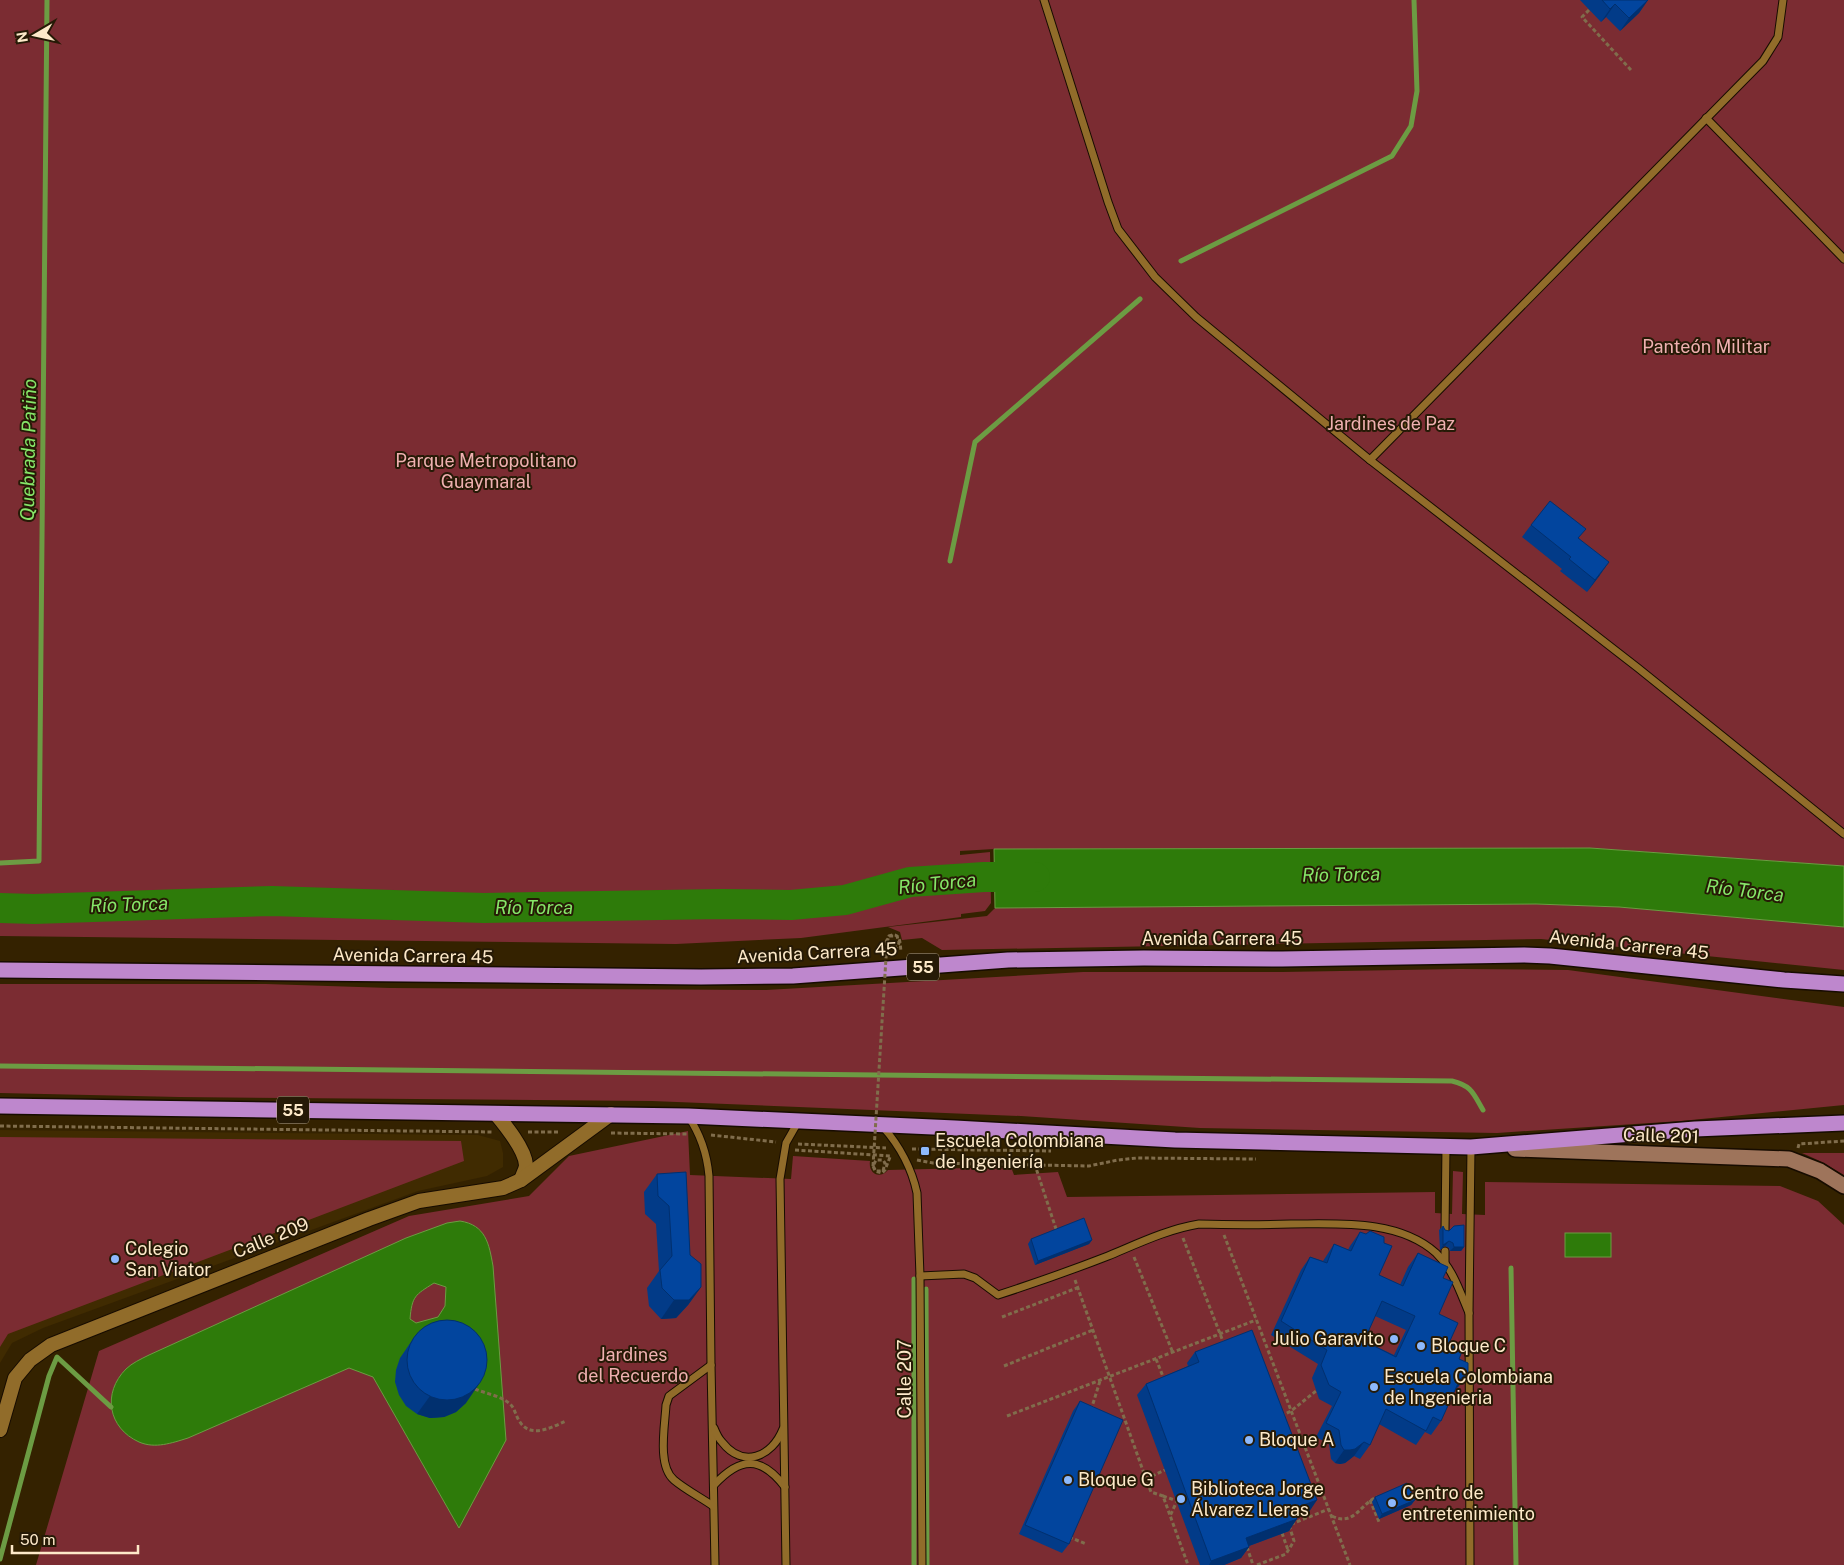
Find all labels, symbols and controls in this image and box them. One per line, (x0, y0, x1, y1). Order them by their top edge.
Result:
north arrow (10, 10, 60, 60)
text: N (13, 30, 31, 44)
park label: Panteón Militar (1642, 336, 1770, 357)
water label: Quebrada Patiño (16, 379, 40, 521)
park label: Jardines de Paz (1327, 413, 1455, 434)
park label: Parque Metropolitano Guaymaral (395, 450, 577, 492)
water label: Río Torca (1302, 862, 1380, 886)
water label: Río Torca (897, 868, 977, 898)
water label: Río Torca (1705, 874, 1785, 906)
water label: Río Torca (89, 892, 169, 916)
water label: Río Torca (495, 896, 573, 918)
street label: Avenida Carrera 45 (1548, 926, 1710, 963)
street label: Avenida Carrera 45 (1142, 928, 1302, 949)
street label: Avenida Carrera 45 (736, 938, 898, 967)
street label: Avenida Carrera 45 (332, 944, 494, 967)
road number: 55 (907, 954, 939, 980)
road number: 55 (277, 1096, 309, 1124)
street label: Calle 201 (1623, 1124, 1699, 1147)
place label: Escuela Colombiana de Ingeniería (935, 1130, 1104, 1172)
marker: Escuela Colombiana de Ingeniería (919, 1145, 931, 1157)
street label: Calle 209 (230, 1213, 312, 1262)
place label: Colegio San Viator (125, 1238, 211, 1280)
marker: Colegio San Viator (109, 1253, 121, 1265)
place label: Julio Garavito (1272, 1328, 1384, 1349)
marker: Julio Garavito (1388, 1333, 1400, 1345)
place label: Bloque C (1431, 1335, 1506, 1356)
street label: Calle 207 (894, 1339, 915, 1419)
marker: Bloque C (1415, 1340, 1427, 1352)
park label: Jardines del Recuerdo (577, 1344, 689, 1386)
place label: Escuela Colombiana de Ingenieria (1384, 1366, 1553, 1408)
marker: Escuela Colombiana de Ingenieria (1368, 1381, 1380, 1393)
place label: Bloque A (1259, 1429, 1335, 1450)
marker: Bloque A (1243, 1434, 1255, 1446)
place label: Bloque G (1078, 1469, 1154, 1490)
marker: Bloque G (1062, 1474, 1074, 1486)
place label: Biblioteca Jorge Álvarez Lleras (1191, 1478, 1324, 1520)
place label: Centro de entretenimiento (1402, 1482, 1535, 1524)
marker: Biblioteca Jorge Álvarez Lleras (1175, 1493, 1187, 1505)
marker: Centro de entretenimiento (1386, 1497, 1398, 1509)
scale bar (12, 1522, 139, 1554)
text: 50 m (20, 1531, 55, 1548)

